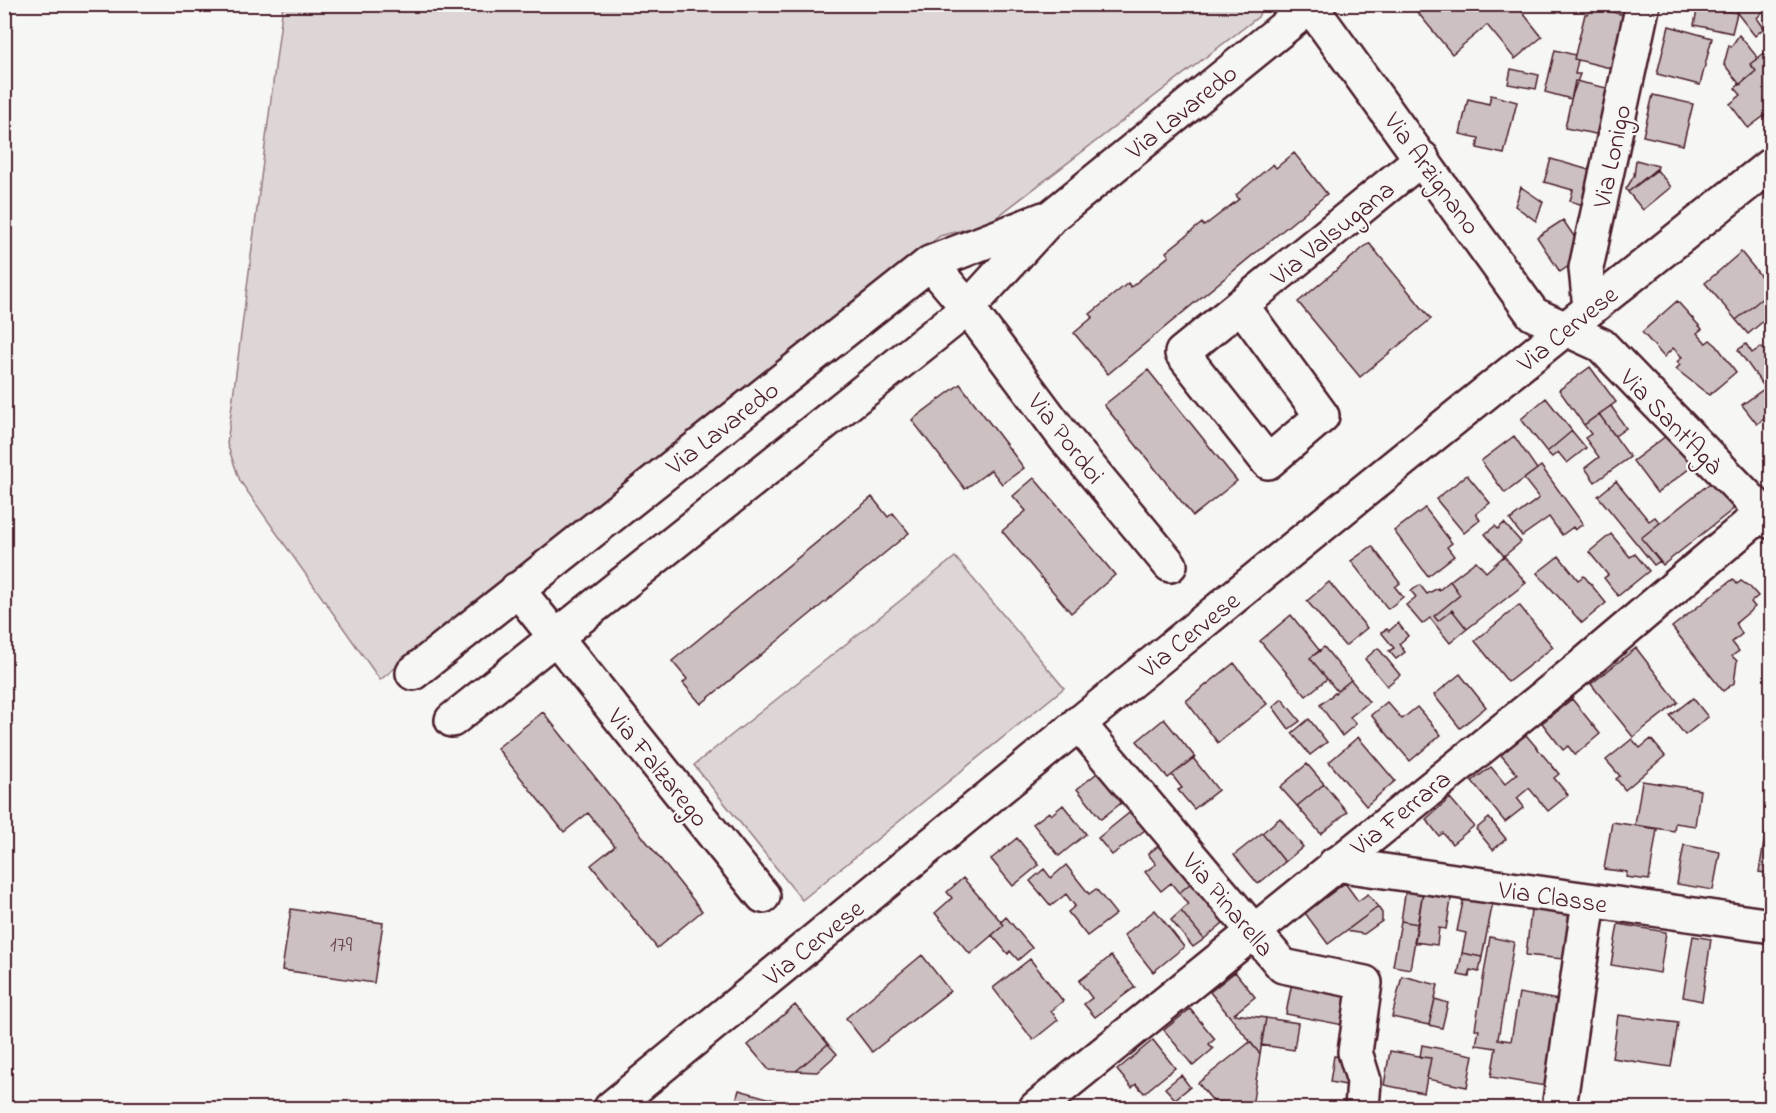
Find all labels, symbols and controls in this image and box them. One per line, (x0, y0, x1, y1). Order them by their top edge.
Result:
street label: Via Lavaredo (1118, 56, 1247, 171)
street label: Via Lonigo (1584, 102, 1643, 213)
street label: Via Arzignano (1372, 105, 1488, 244)
street label: Via Valsugana (1263, 172, 1404, 297)
street label: Via Cervese (1509, 278, 1628, 384)
street label: Via Sant'Agà (1609, 361, 1730, 485)
street label: Via Lavaredo (658, 373, 788, 486)
street label: Via Pordoi (1016, 385, 1112, 494)
street label: Via Cervese (1131, 584, 1250, 690)
street label: Via Falzarego (596, 700, 717, 837)
street label: Via Ferrara (1343, 762, 1460, 867)
street label: Via Pinarella (1171, 845, 1282, 967)
street label: Via Classe (1495, 872, 1610, 925)
street label: Via Cervese (755, 892, 874, 998)
house number: 179 (330, 930, 353, 962)

